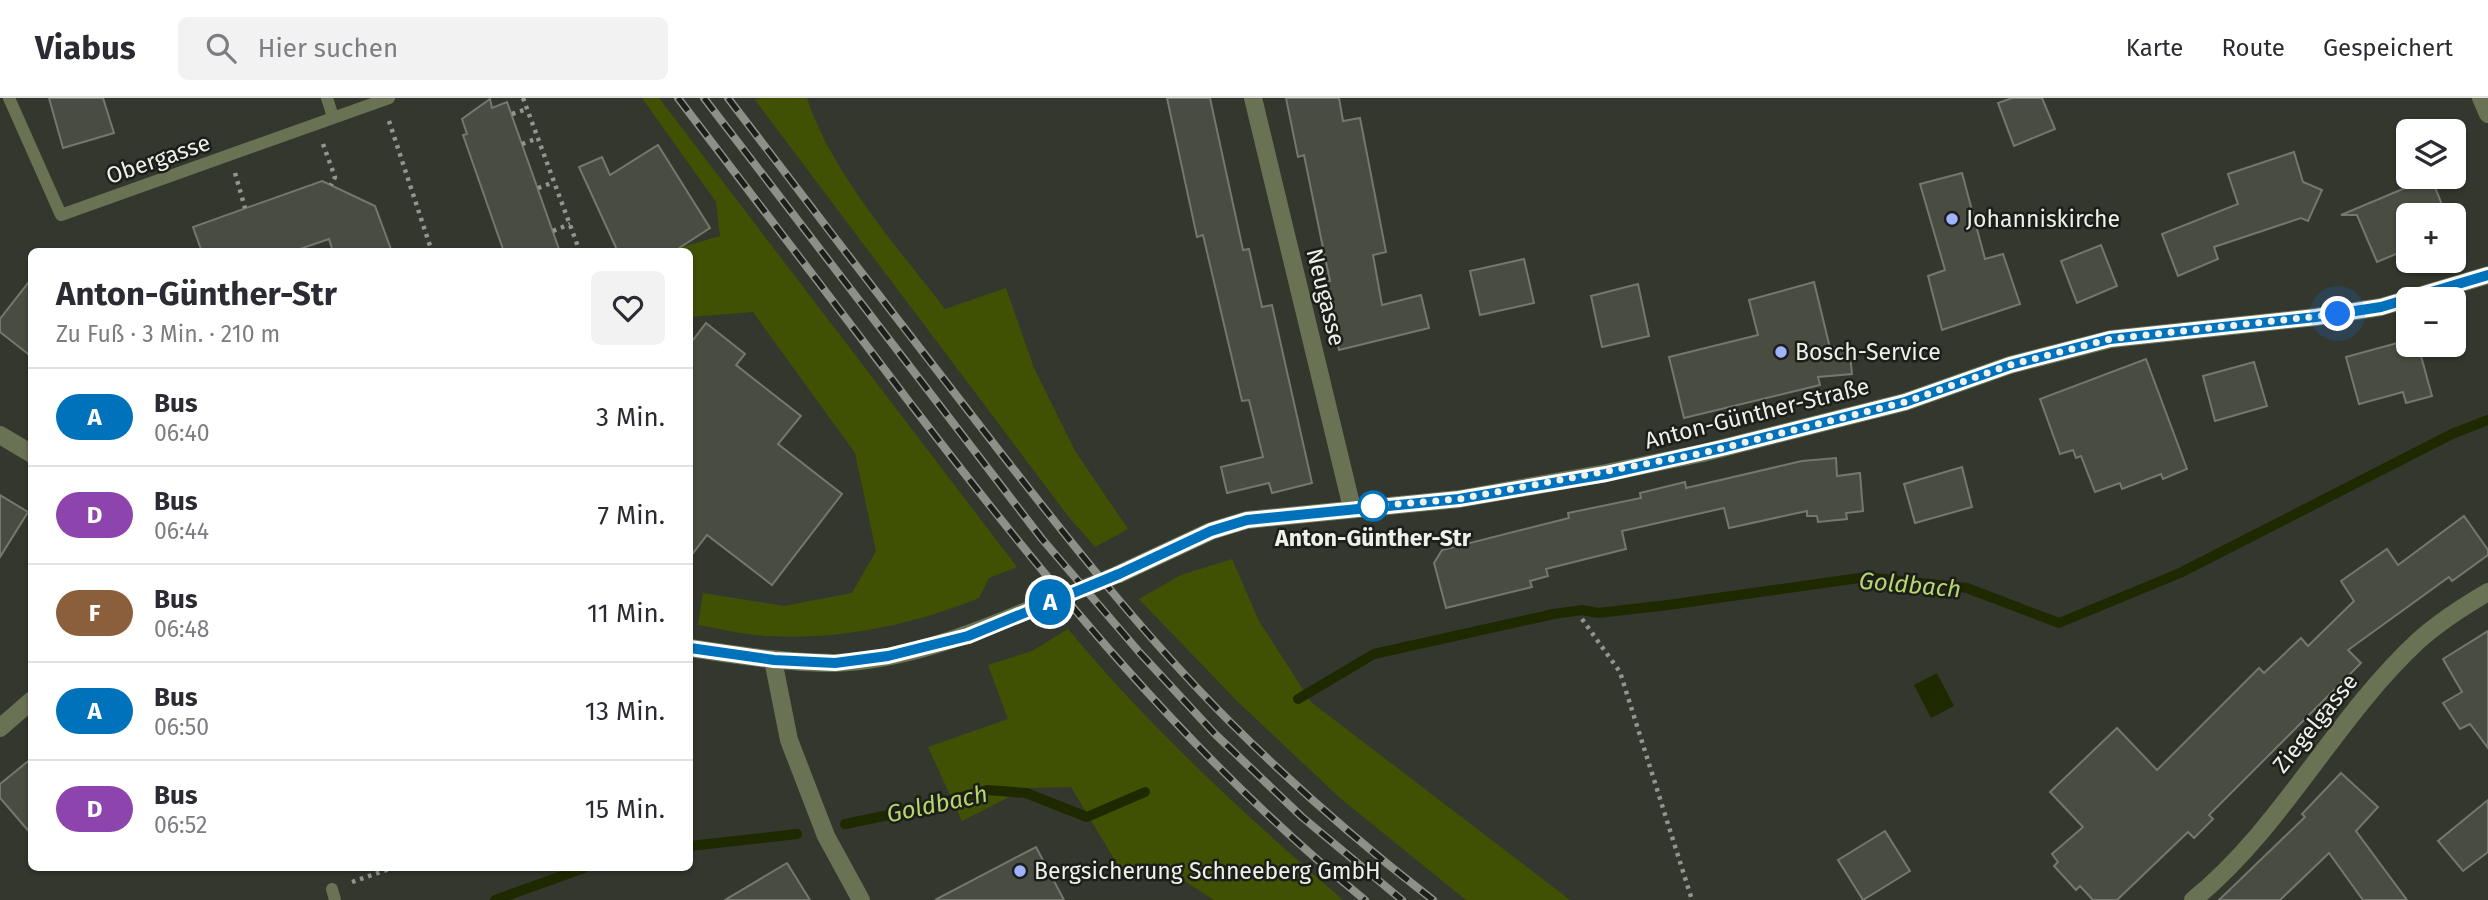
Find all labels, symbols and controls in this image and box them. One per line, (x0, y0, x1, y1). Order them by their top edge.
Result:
search box (178, 17, 668, 80)
text: Viabus (35, 28, 136, 68)
icon: search (202, 29, 240, 67)
text: Hier suchen (258, 33, 398, 64)
text: Karte (2126, 34, 2183, 62)
text: Route (2221, 34, 2285, 62)
text: Gespeichert (2323, 34, 2453, 62)
map controls (2396, 119, 2466, 357)
button: layers (2396, 119, 2466, 189)
street label: Obergasse (102, 128, 214, 190)
button: + (2396, 203, 2466, 273)
place label: Johanniskirche (1966, 205, 2120, 233)
marker: Johanniskirche (1944, 211, 1960, 227)
street label: Neugasse (1300, 245, 1352, 349)
button: heart (591, 271, 665, 345)
text: Anton-Günther-Str (56, 274, 337, 314)
button: − (2396, 287, 2466, 357)
your location (2320, 296, 2355, 331)
text: Zu Fuß · 3 Min. · 210 m (56, 320, 280, 348)
place label: Bosch-Service (1795, 338, 1941, 366)
marker: Bosch-Service (1773, 344, 1789, 360)
street label: Anton-Günther-Straße (1642, 372, 1872, 454)
text: Bus (154, 388, 197, 419)
text: 3 Min. (596, 402, 665, 433)
text: A (87, 403, 102, 431)
text: 06:40 (154, 419, 210, 447)
text: Bus (154, 486, 197, 517)
marker: Anton-Günther-Str (1358, 491, 1388, 521)
text: 7 Min. (598, 500, 665, 531)
text: D (87, 501, 102, 529)
text: 06:44 (154, 517, 209, 545)
place label: Anton-Günther-Str (1274, 524, 1472, 552)
water label: Goldbach (1858, 567, 1962, 603)
line badge: A (1027, 579, 1073, 625)
text: Bus (154, 584, 197, 615)
text: A (1043, 588, 1057, 616)
text: 11 Min. (587, 598, 665, 629)
text: F (89, 599, 100, 627)
text: 06:48 (154, 615, 209, 643)
street label: Ziegelgasse (2267, 668, 2363, 778)
text: Bus (154, 682, 197, 713)
text: 13 Min. (585, 696, 665, 727)
text: A (87, 697, 102, 725)
text: 06:50 (154, 713, 209, 741)
text: Bus (154, 780, 197, 811)
water label: Goldbach (884, 780, 990, 828)
text: 15 Min. (585, 794, 665, 825)
text: D (87, 795, 102, 823)
text: 06:52 (154, 811, 207, 839)
place label: Bergsicherung Schneeberg GmbH (1034, 857, 1381, 885)
marker: Bergsicherung Schneeberg GmbH (1012, 863, 1028, 879)

